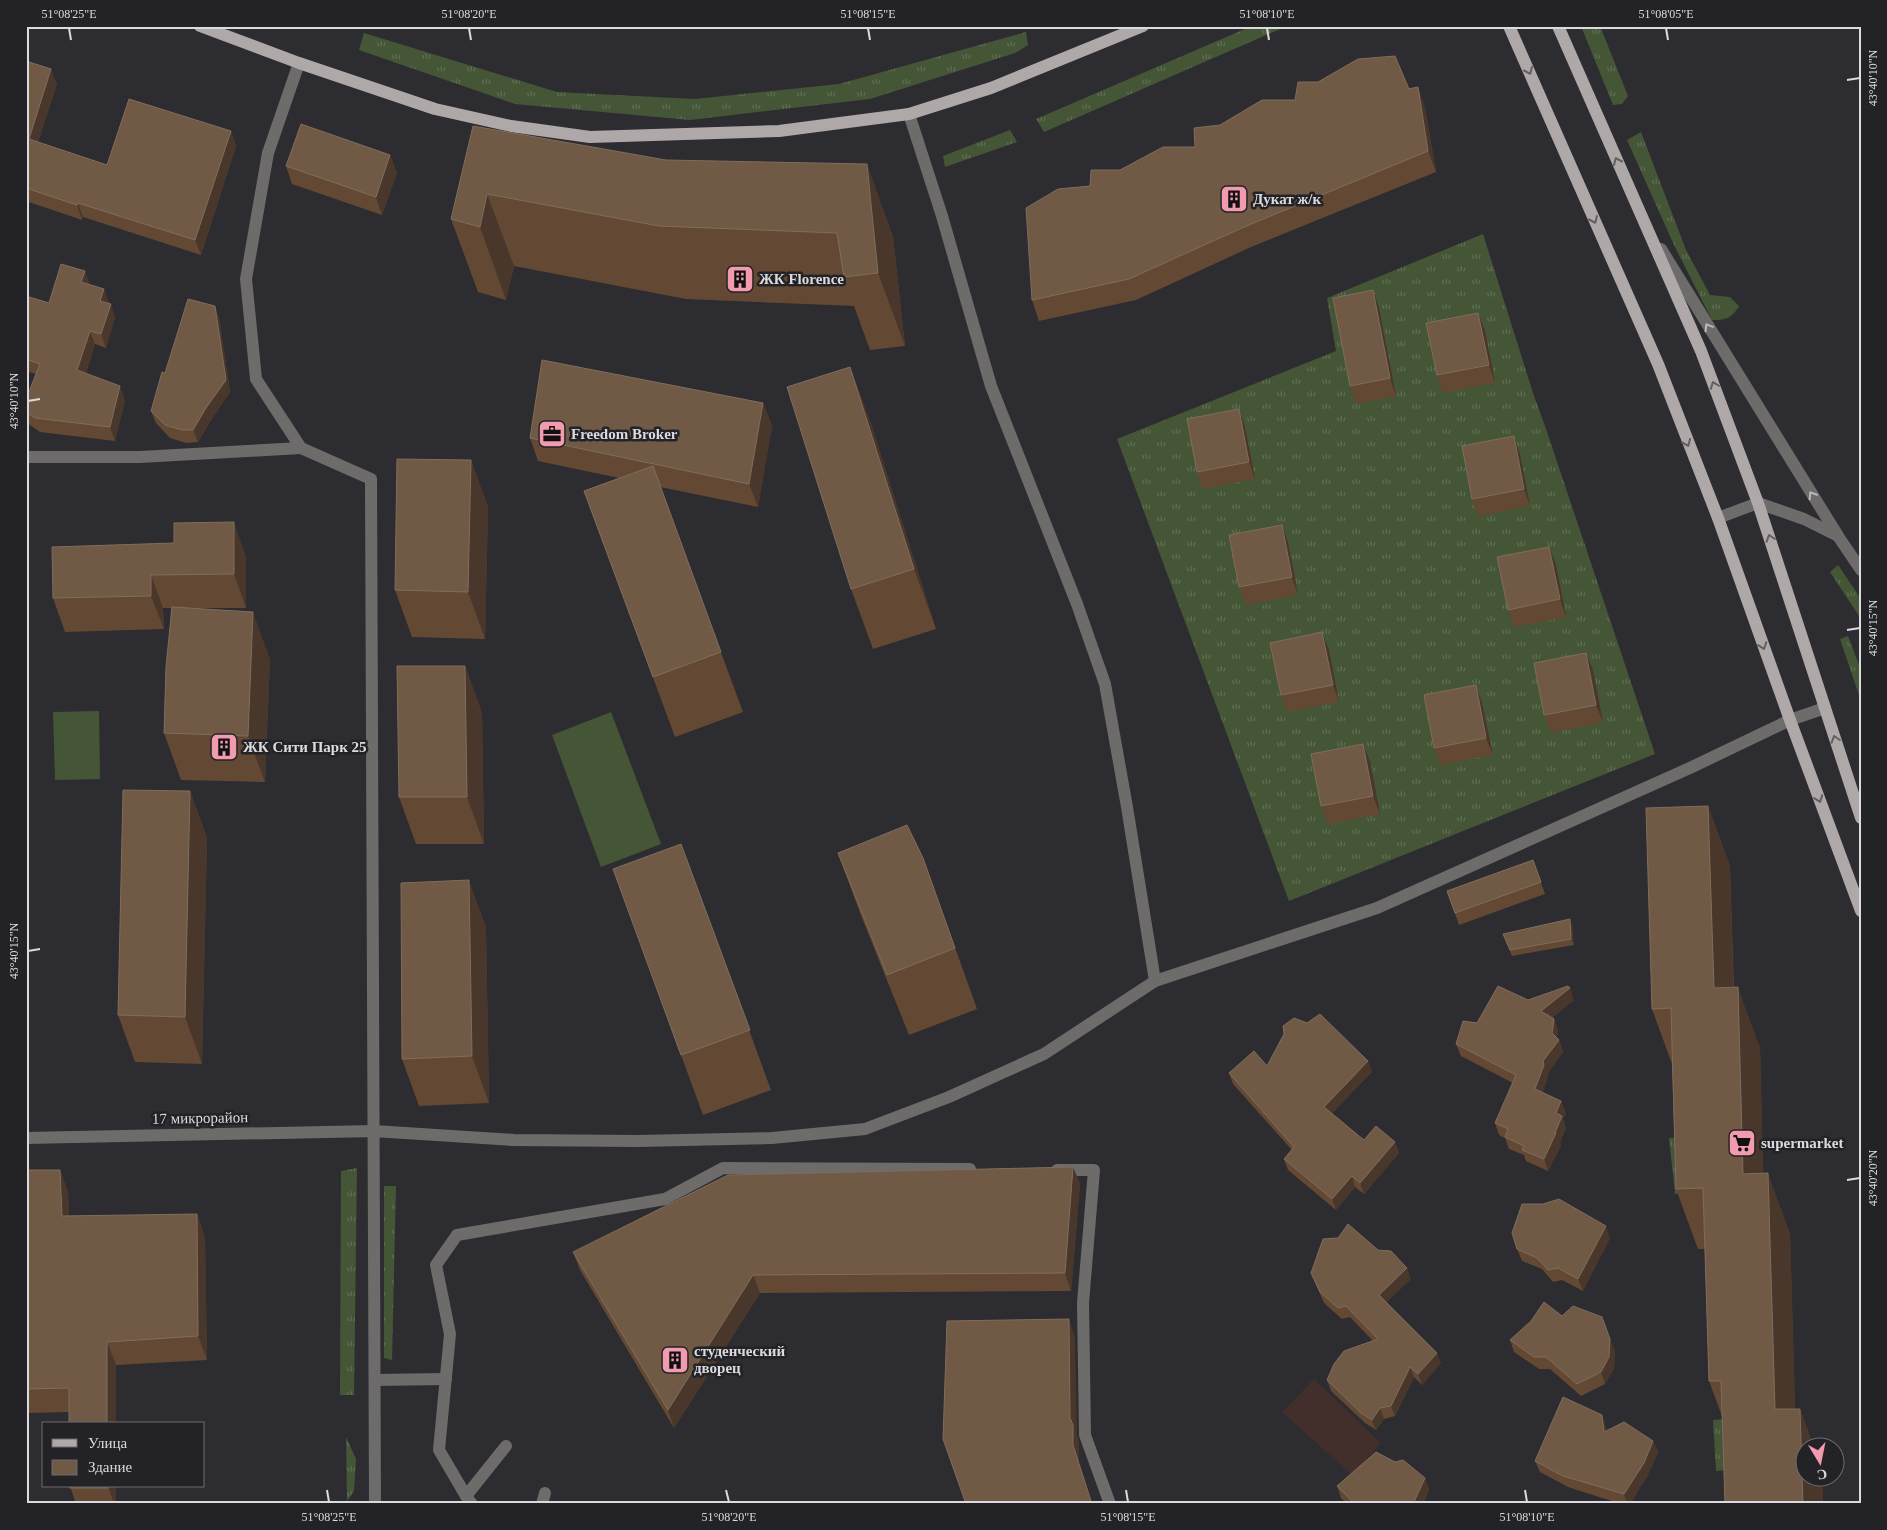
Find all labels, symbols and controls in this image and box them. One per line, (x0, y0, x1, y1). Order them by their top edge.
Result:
text: 51°08'25"E (41, 7, 97, 21)
text: 51°08'20"E (441, 7, 497, 21)
text: 51°08'15"E (840, 7, 896, 21)
text: 51°08'10"E (1239, 7, 1295, 21)
text: 51°08'05"E (1638, 7, 1694, 21)
text: 43°40'10"N (1866, 49, 1880, 106)
one-way arrow (1522, 66, 1533, 75)
one-way arrow (1613, 157, 1624, 166)
building icon: Дукат ж/к (1219, 184, 1249, 214)
place label: Дукат ж/к (1253, 191, 1322, 207)
one-way arrow (1588, 215, 1599, 224)
building icon: ЖК Florence (725, 264, 755, 294)
place label: ЖК Florence (759, 271, 844, 287)
one-way arrow (1705, 324, 1715, 333)
text: 43°40'10"N (7, 372, 21, 429)
one-way arrow (1710, 381, 1720, 390)
office icon: Freedom Broker (537, 419, 567, 449)
place label: Freedom Broker (571, 426, 678, 442)
one-way arrow (1682, 438, 1692, 446)
one-way arrow (1809, 491, 1819, 500)
one-way arrow (1765, 534, 1775, 542)
text: 43°40'15"N (1866, 599, 1880, 656)
one-way arrow (1758, 641, 1768, 650)
building icon: ЖК Сити Парк 25 (209, 732, 239, 762)
one-way arrow (1831, 735, 1841, 743)
place label: ЖК Сити Парк 25 (243, 739, 367, 755)
one-way arrow (1813, 794, 1823, 802)
text: 43°40'15"N (7, 922, 21, 979)
street label: 17 микрорайон (152, 1109, 248, 1127)
supermarket icon: supermarket (1727, 1128, 1757, 1158)
place label: supermarket (1761, 1135, 1844, 1151)
text: 43°40'20"N (1866, 1149, 1880, 1206)
place label: студенческий дворец (694, 1343, 786, 1376)
building icon: студенческий дворец (660, 1345, 690, 1375)
legend (42, 1422, 205, 1488)
text: Улица (88, 1435, 127, 1451)
north arrow (1794, 1438, 1844, 1488)
text: Здание (88, 1459, 132, 1475)
text: С (1816, 1466, 1828, 1483)
text: 51°08'25"E (301, 1510, 357, 1524)
text: 51°08'20"E (701, 1510, 757, 1524)
text: 51°08'15"E (1100, 1510, 1156, 1524)
text: 51°08'10"E (1499, 1510, 1555, 1524)

